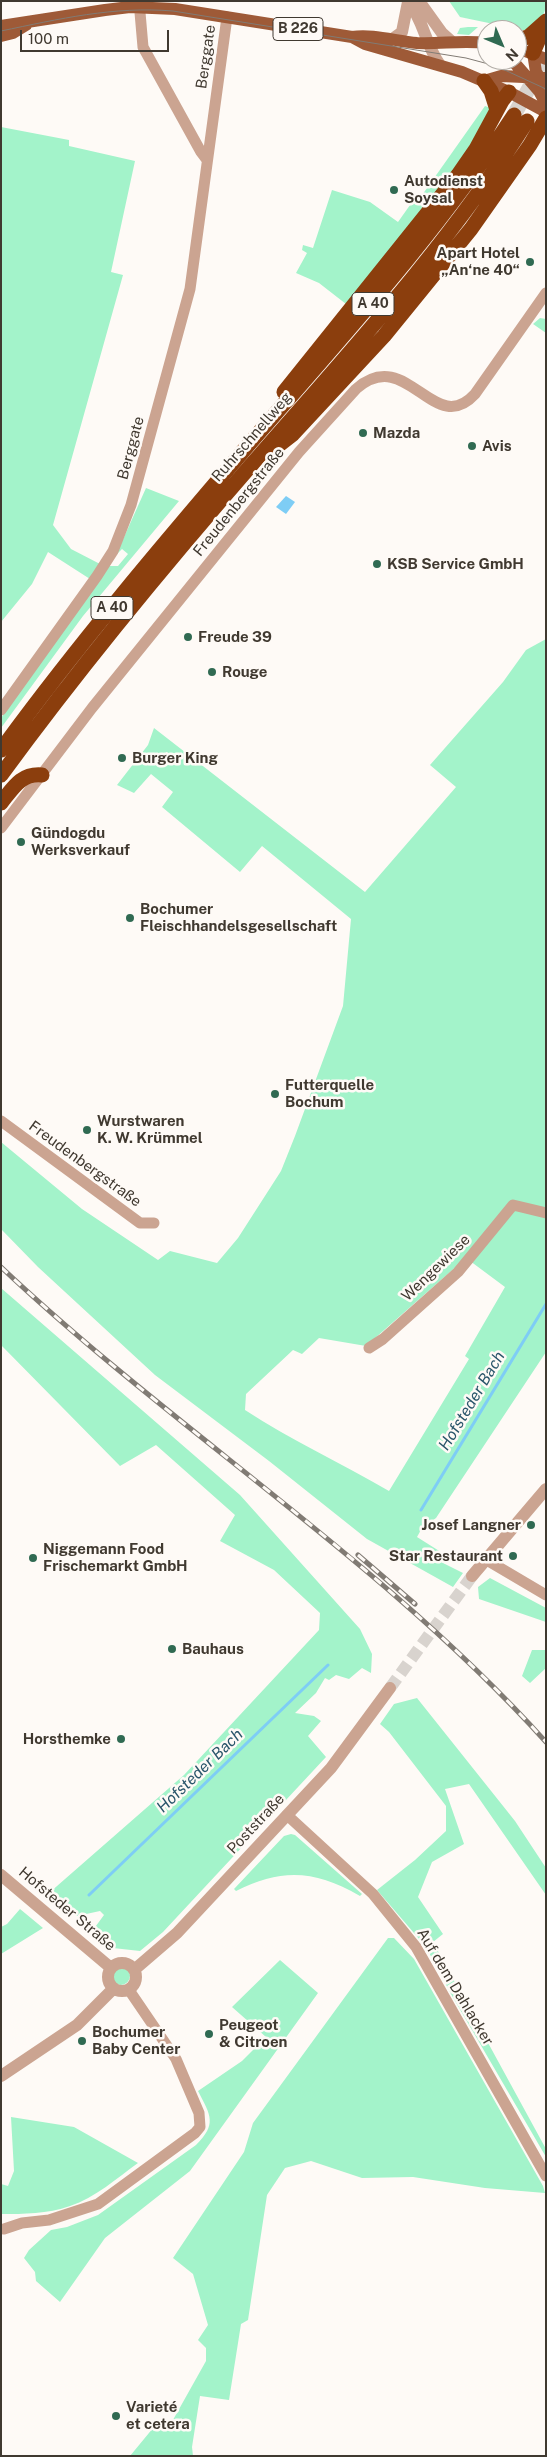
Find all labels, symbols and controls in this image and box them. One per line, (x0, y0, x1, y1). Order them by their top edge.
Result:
road number: B 226 (273, 18, 323, 40)
scale bar (22, 20, 171, 52)
north arrow (477, 20, 527, 70)
street label: Berggate (193, 24, 219, 90)
text: 100 m (28, 30, 69, 47)
text: N (502, 45, 521, 64)
place label: Autodienst Soysal (404, 172, 483, 207)
marker: Autodienst Soysal (388, 184, 400, 196)
place label: Apart Hotel „An‘ne 40“ (436, 244, 520, 279)
marker: Apart Hotel „An‘ne 40“ (524, 256, 536, 268)
road number: A 40 (352, 292, 394, 316)
street label: Ruhrschnellweg (208, 389, 296, 485)
street label: Berggate (114, 414, 148, 482)
place label: Mazda (373, 424, 420, 442)
marker: Mazda (357, 427, 369, 439)
place label: Avis (482, 437, 512, 455)
marker: Avis (466, 440, 478, 452)
street label: Freudenbergstraße (190, 444, 288, 560)
place label: KSB Service GmbH (387, 555, 524, 573)
marker: KSB Service GmbH (371, 558, 383, 570)
road number: A 40 (91, 596, 133, 620)
place label: Freude 39 (198, 628, 272, 646)
marker: Freude 39 (182, 631, 194, 643)
place label: Rouge (222, 663, 267, 681)
marker: Rouge (206, 666, 218, 678)
place label: Burger King (132, 749, 218, 767)
marker: Burger King (116, 752, 128, 764)
place label: Gündogdu Werksverkauf (31, 824, 130, 859)
marker: Gündogdu Werksverkauf (15, 836, 27, 848)
place label: Bochumer Fleischhandelsgesellschaft (140, 900, 337, 935)
marker: Bochumer Fleischhandelsgesellschaft (124, 912, 136, 924)
place label: Futterquelle Bochum (285, 1076, 374, 1111)
marker: Futterquelle Bochum (269, 1088, 281, 1100)
place label: Wurstwaren K. W. Krümmel (97, 1112, 203, 1147)
street label: Freudenbergstraße (25, 1117, 145, 1211)
marker: Wurstwaren K. W. Krümmel (81, 1124, 93, 1136)
street label: Wengewiese (398, 1231, 474, 1305)
water label: Hofsteder Bach (435, 1348, 509, 1454)
place label: Josef Langner (422, 1516, 521, 1534)
marker: Josef Langner (525, 1519, 537, 1531)
place label: Niggemann Food Frischemarkt GmbH (43, 1540, 188, 1575)
place label: Star Restaurant (389, 1547, 503, 1565)
marker: Star Restaurant (507, 1550, 519, 1562)
marker: Niggemann Food Frischemarkt GmbH (27, 1552, 39, 1564)
place label: Bauhaus (182, 1640, 244, 1658)
marker: Bauhaus (166, 1643, 178, 1655)
water label: Hofsteder Bach (153, 1725, 247, 1817)
place label: Horsthemke (23, 1730, 111, 1748)
marker: Horsthemke (115, 1733, 127, 1745)
street label: Poststraße (224, 1790, 288, 1858)
street label: Hofsteder Straße (15, 1863, 119, 1955)
street label: Auf dem Dahlacker (413, 1925, 497, 2049)
place label: Peugeot & Citroen (219, 2016, 287, 2051)
place label: Bochumer Baby Center (92, 2023, 180, 2058)
marker: Peugeot & Citroen (203, 2028, 215, 2040)
marker: Bochumer Baby Center (76, 2035, 88, 2047)
place label: Varieté et cetera (126, 2398, 190, 2433)
marker: Varieté et cetera (110, 2410, 122, 2422)

